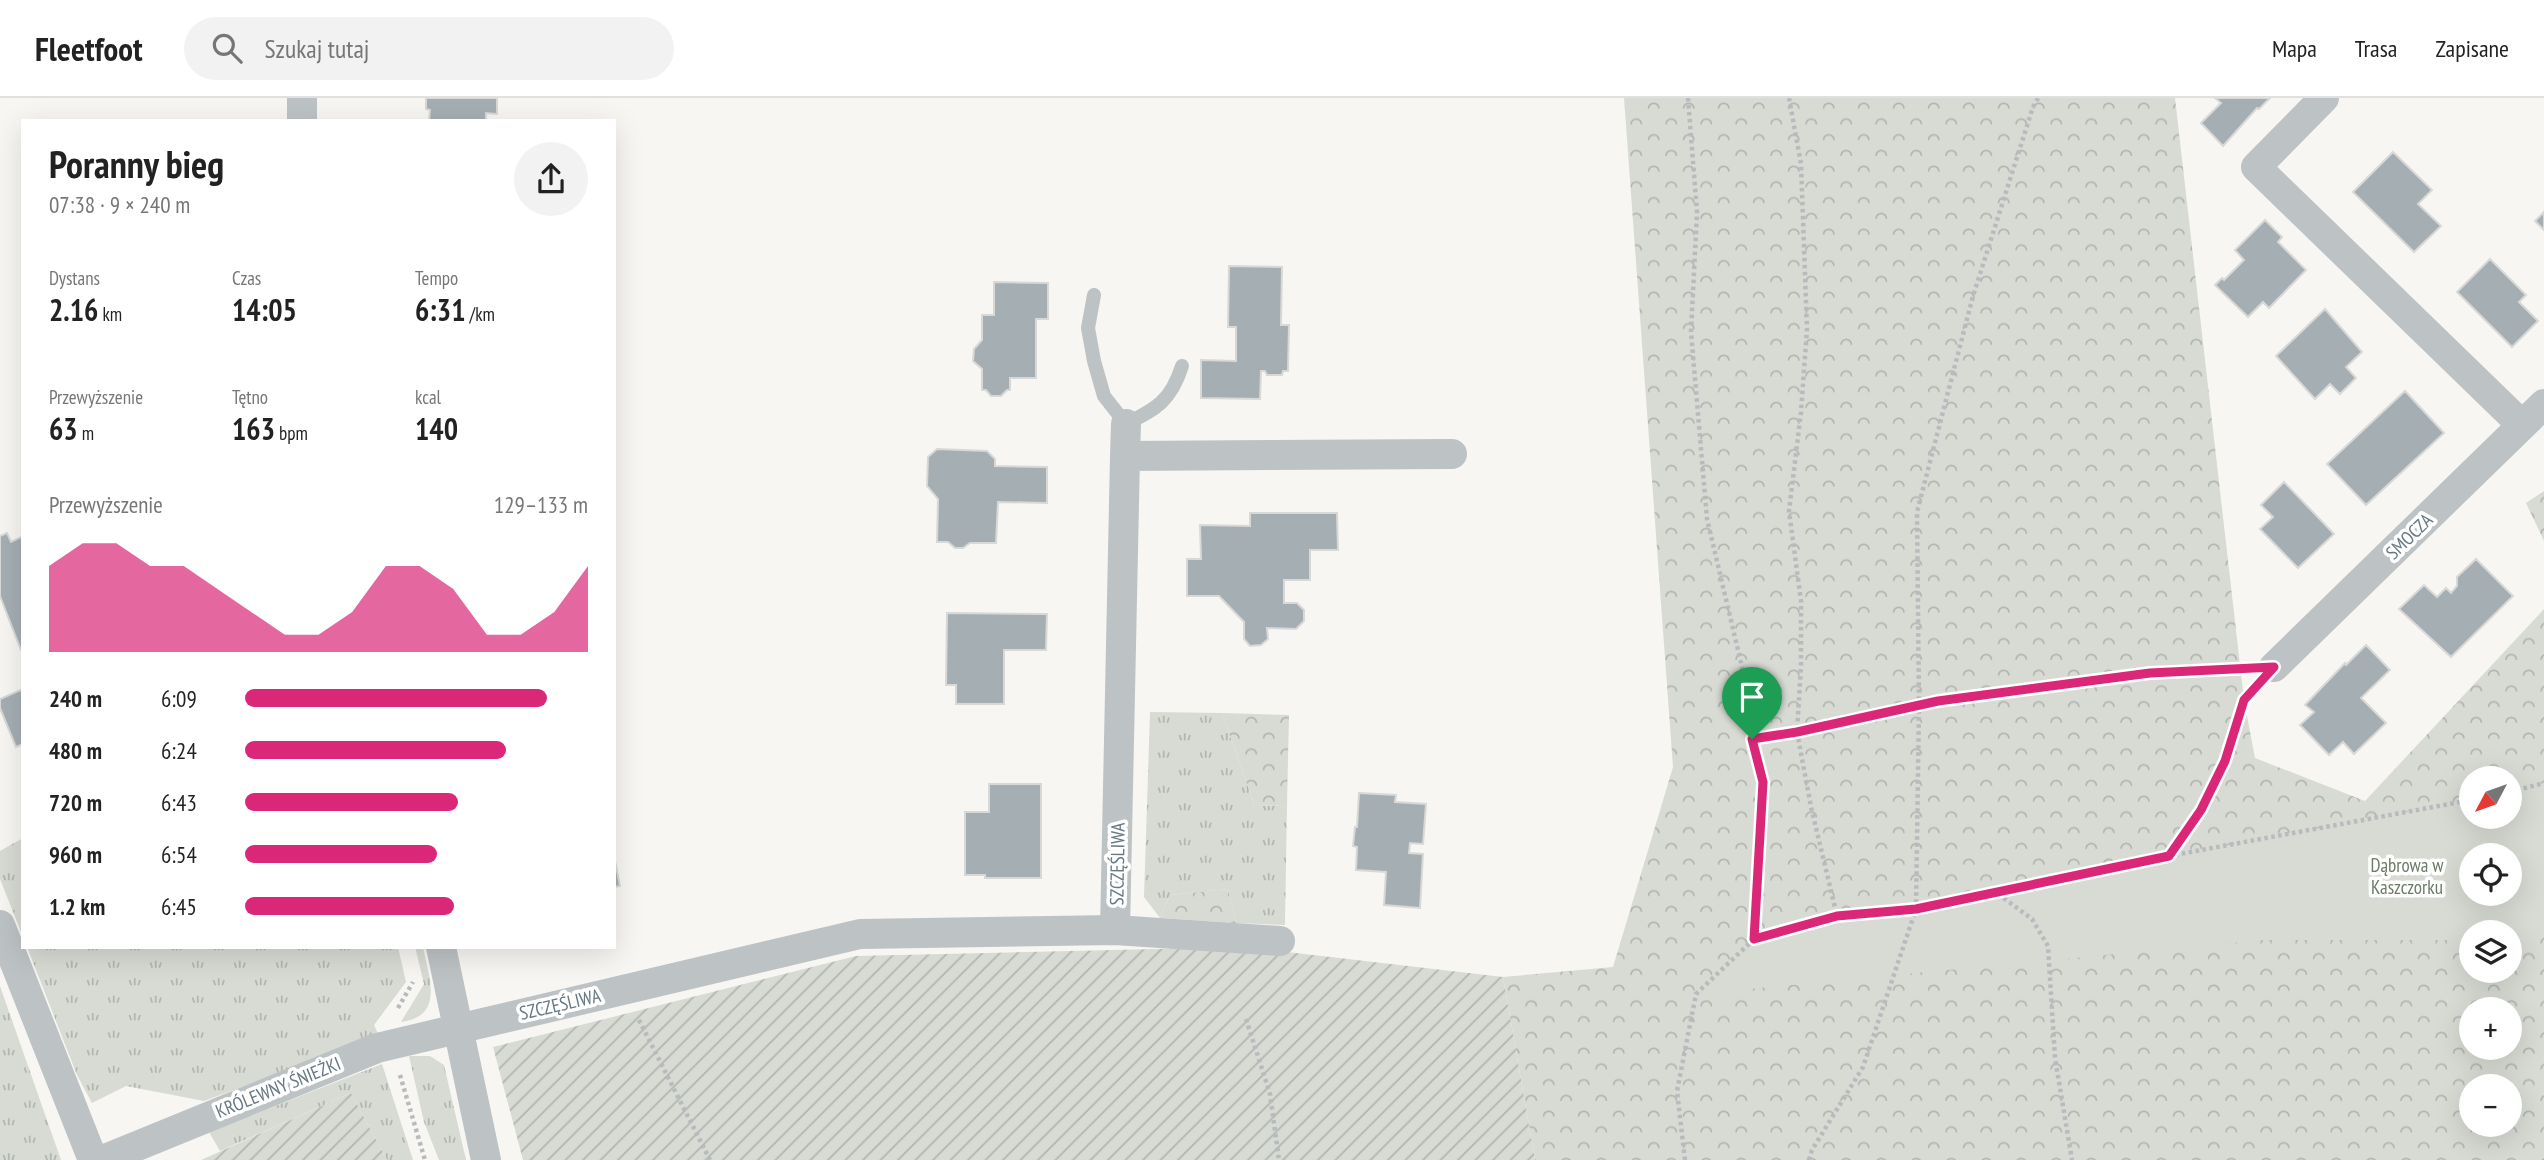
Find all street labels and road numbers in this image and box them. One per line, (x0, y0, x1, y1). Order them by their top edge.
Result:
street label: SMOCZA (2381, 508, 2437, 564)
street label: SZCZĘŚLIWA (1104, 822, 1130, 906)
street label: SZCZĘŚLIWA (517, 983, 603, 1025)
street label: KRÓLEWNY ŚNIEŻKI (212, 1051, 344, 1123)

